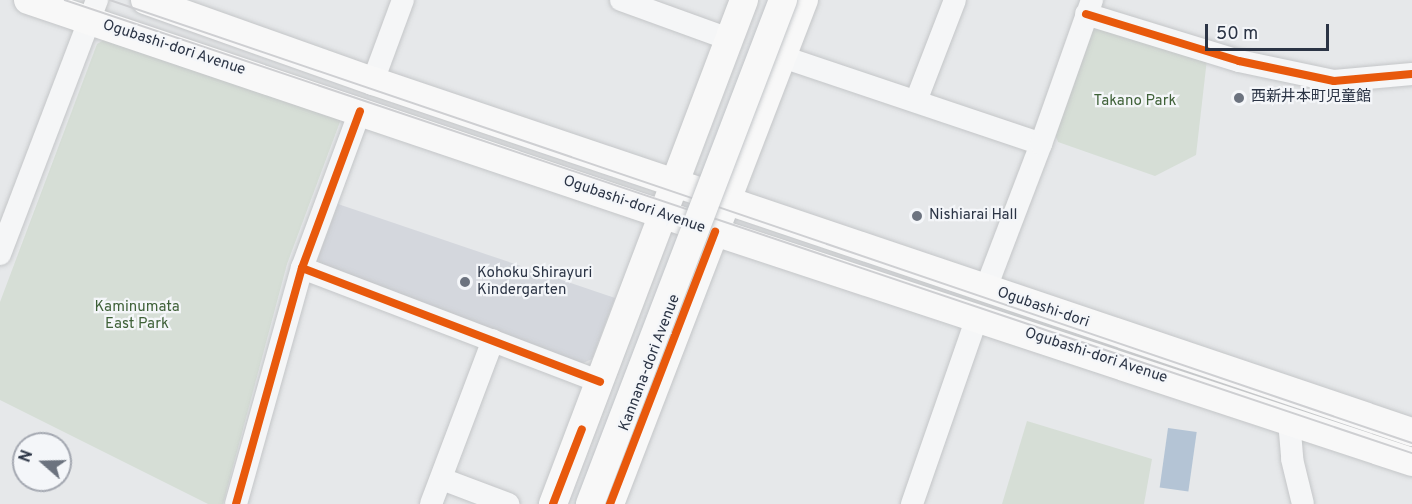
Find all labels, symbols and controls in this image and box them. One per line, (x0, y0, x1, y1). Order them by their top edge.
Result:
scale bar (1208, 12, 1332, 50)
street label: Ogubashi-dori Avenue (100, 16, 248, 80)
text: 50 m (1216, 23, 1258, 46)
place label: 西新井本町児童館 (1251, 89, 1371, 107)
marker: 西新井本町児童館 (1232, 91, 1246, 105)
park label: Takano Park (1094, 93, 1176, 111)
street label: Ogubashi-dori Avenue (560, 172, 708, 238)
place label: Nishiarai Hall (929, 207, 1017, 225)
marker: Nishiarai Hall (910, 209, 924, 223)
place label: Kohoku Shirayuri Kindergarten (477, 264, 592, 299)
marker: Kohoku Shirayuri Kindergarten (458, 275, 472, 289)
street label: Ogubashi-dori (995, 284, 1091, 332)
street label: Kannana-dori Avenue (616, 292, 684, 434)
park label: Kaminumata East Park (94, 298, 180, 333)
street label: Ogubashi-dori Avenue (1022, 324, 1170, 388)
north arrow (12, 432, 72, 492)
text: N (16, 448, 38, 465)

